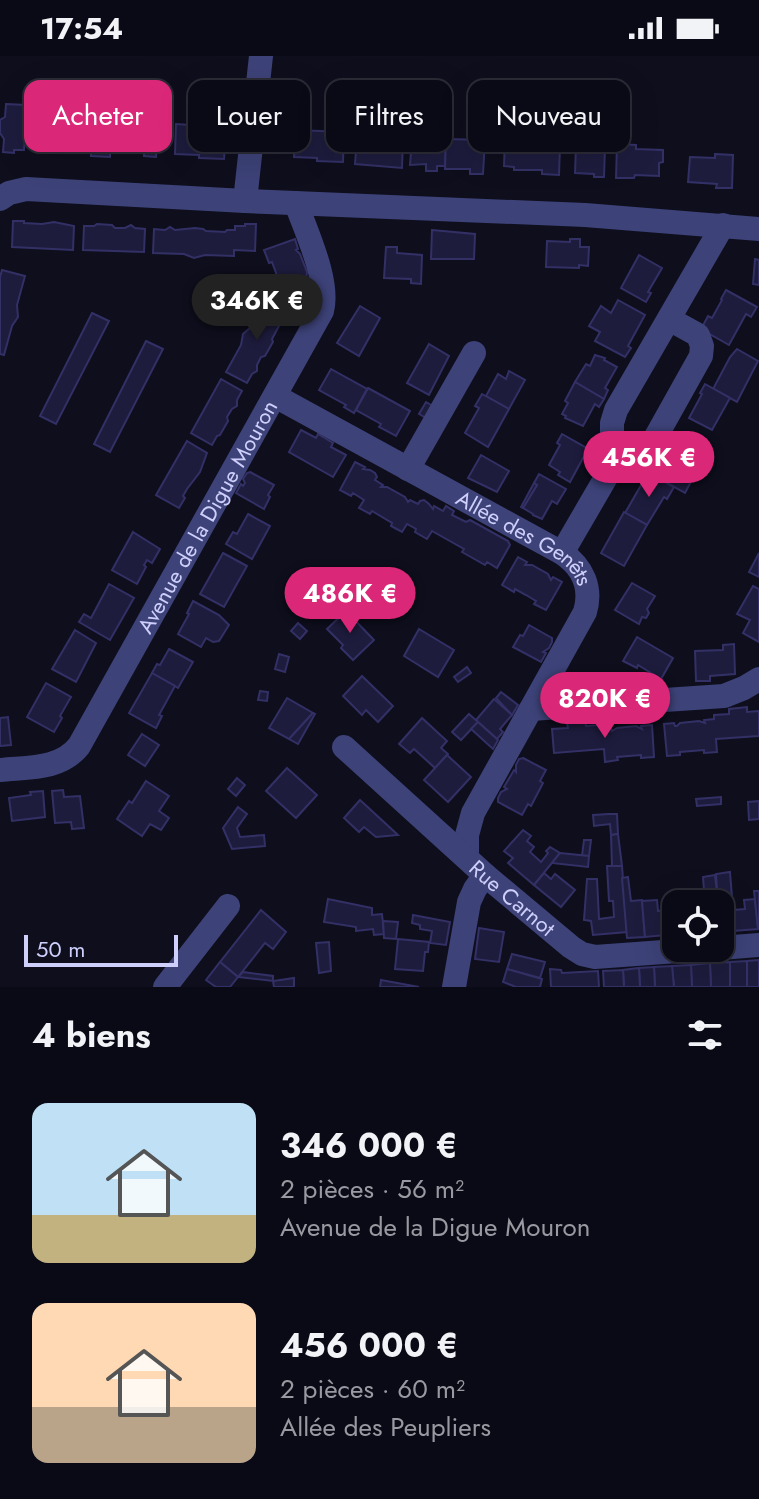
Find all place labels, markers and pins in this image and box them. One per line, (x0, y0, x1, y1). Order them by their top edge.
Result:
pin: 346K € (192, 274, 322, 342)
pin: 456K € (584, 431, 714, 499)
pin: 486K € (285, 567, 415, 635)
pin: 820K € (540, 672, 670, 740)

